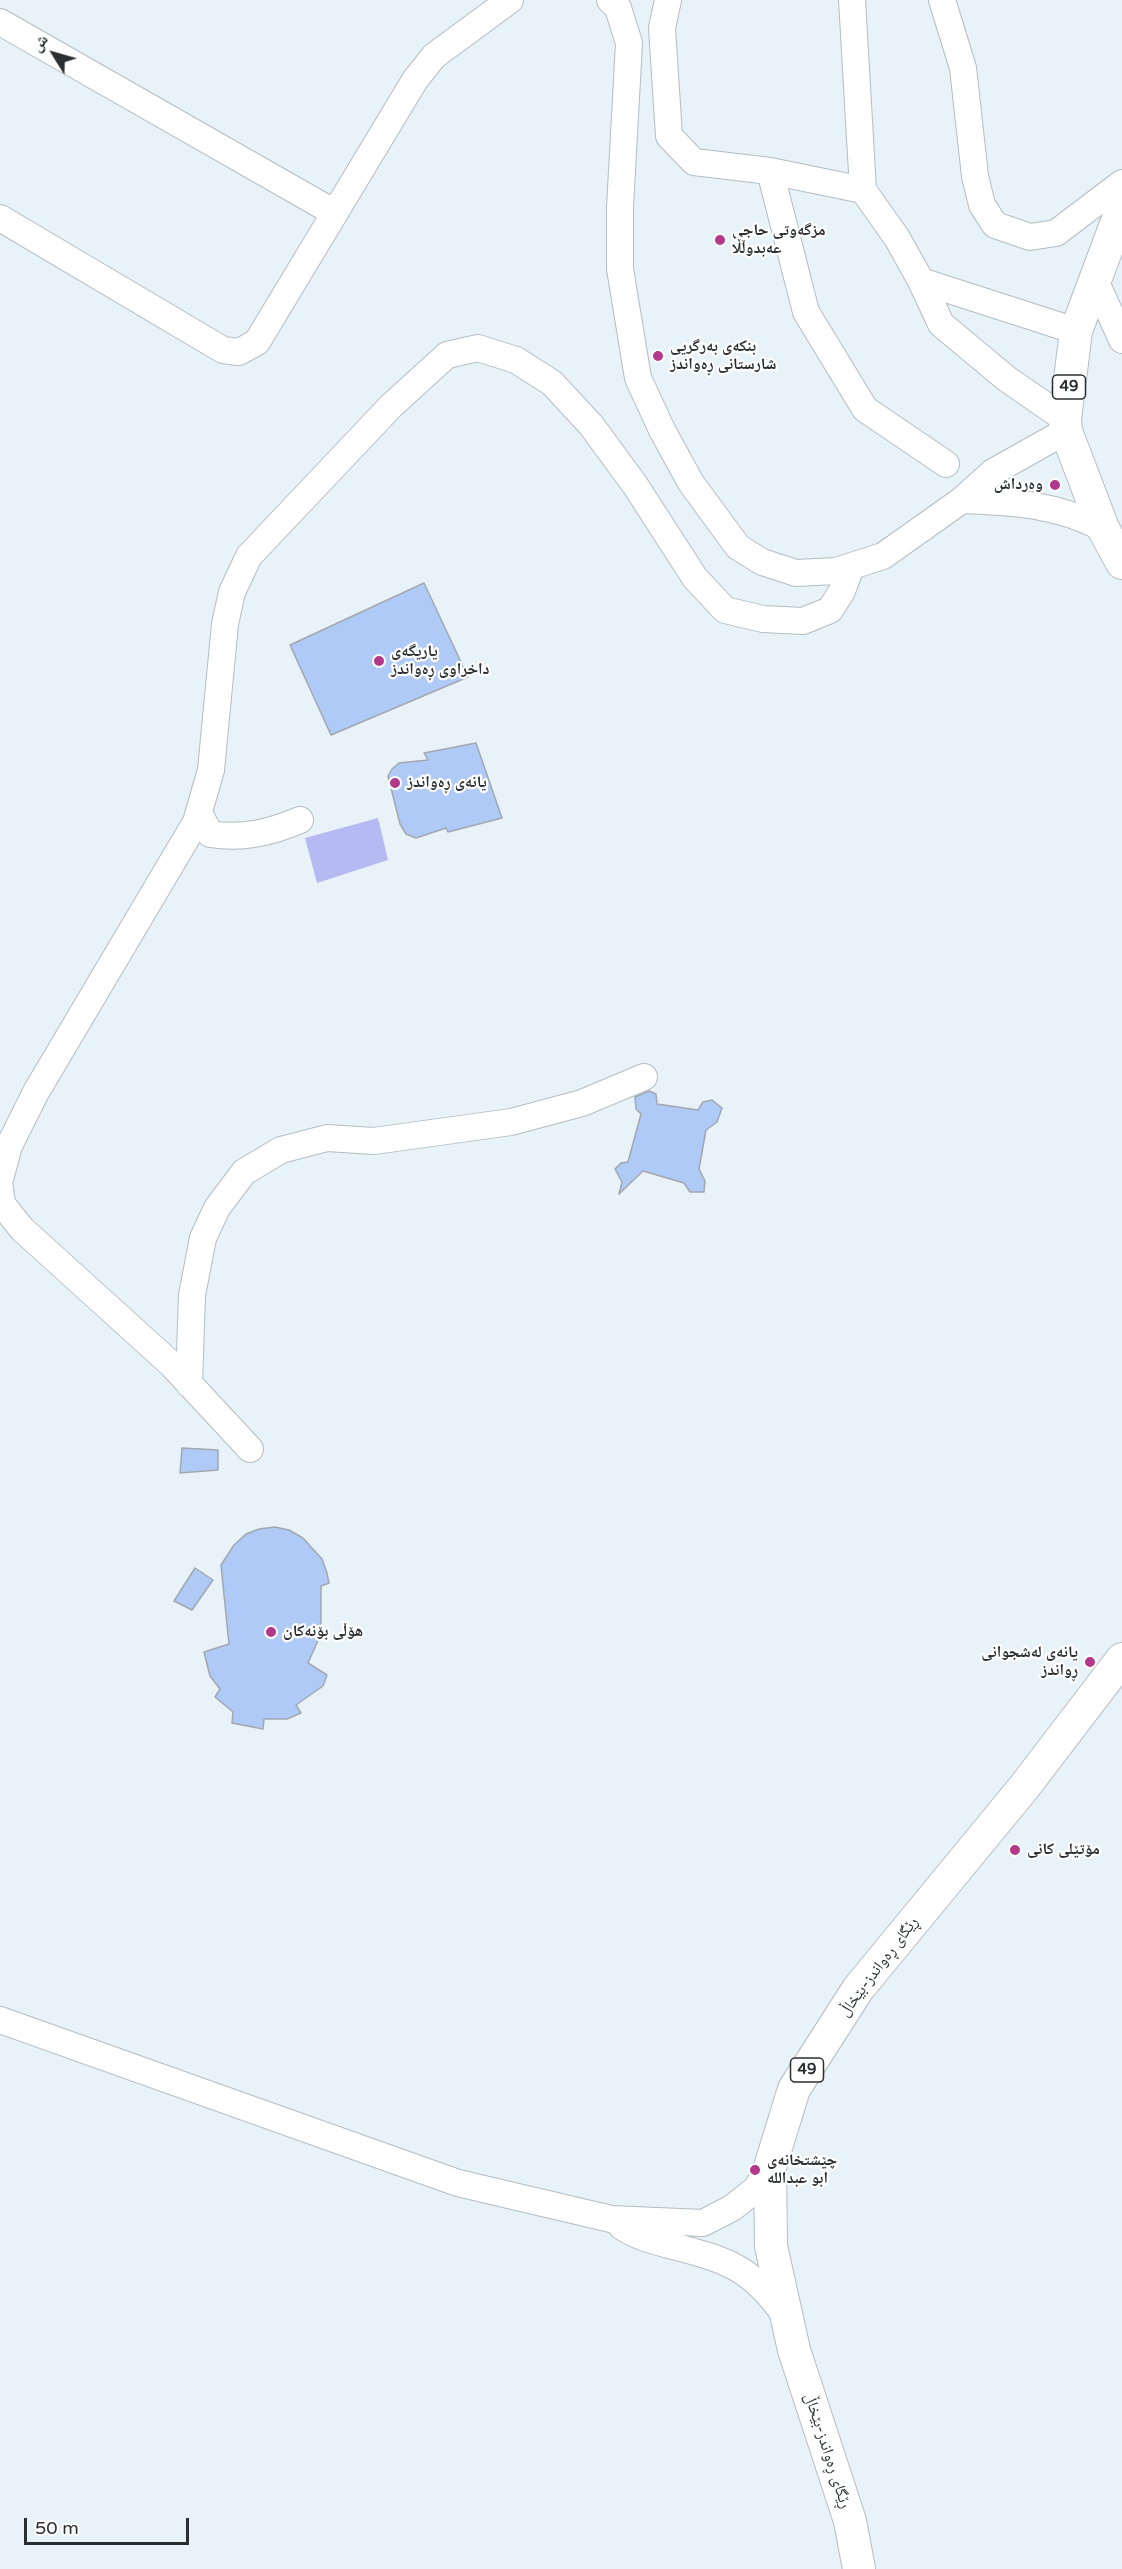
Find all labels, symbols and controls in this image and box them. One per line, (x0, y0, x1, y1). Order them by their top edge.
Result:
north arrow (24, 24, 84, 84)
text: ش (27, 30, 53, 56)
place label: مزگەوتی حاجی عەبدوڵڵا (732, 221, 825, 259)
marker: مزگەوتی حاجی عەبدوڵڵا (713, 233, 727, 247)
place label: بنکەی بەرگریی شارستانی ڕەواندز (670, 337, 777, 375)
marker: بنکەی بەرگریی شارستانی ڕەواندز (651, 349, 665, 363)
road number: 49 (1052, 375, 1086, 399)
place label: وەرداش (994, 475, 1043, 495)
marker: وەرداش (1048, 478, 1062, 492)
place label: یاریگەی داخراوی ڕەواندز (391, 642, 490, 680)
marker: یاریگەی داخراوی ڕەواندز (372, 654, 386, 668)
place label: یانەی ڕەواندز (407, 773, 487, 793)
marker: یانەی ڕەواندز (388, 776, 402, 790)
place label: هۆڵی بۆنەکان (283, 1622, 363, 1642)
marker: هۆڵی بۆنەکان (264, 1625, 278, 1639)
place label: یانەی لەشجوانی ڕواندز (981, 1643, 1078, 1681)
marker: یانەی لەشجوانی ڕواندز (1083, 1655, 1097, 1669)
place label: مۆتێلی کانی (1027, 1840, 1100, 1860)
marker: مۆتێلی کانی (1008, 1843, 1022, 1857)
street label: ڕێگای ڕەواندز-بێخاڵ (835, 1913, 923, 2021)
road number: 49 (790, 2058, 824, 2082)
place label: چێشتخانەی ابو عبدالله (767, 2151, 837, 2189)
marker: چێشتخانەی ابو عبدالله (748, 2163, 762, 2177)
street label: ڕێگای ڕەواندز-بێخاڵ (799, 2391, 855, 2511)
scale bar (27, 2506, 192, 2544)
text: 50 m (35, 2517, 79, 2539)

